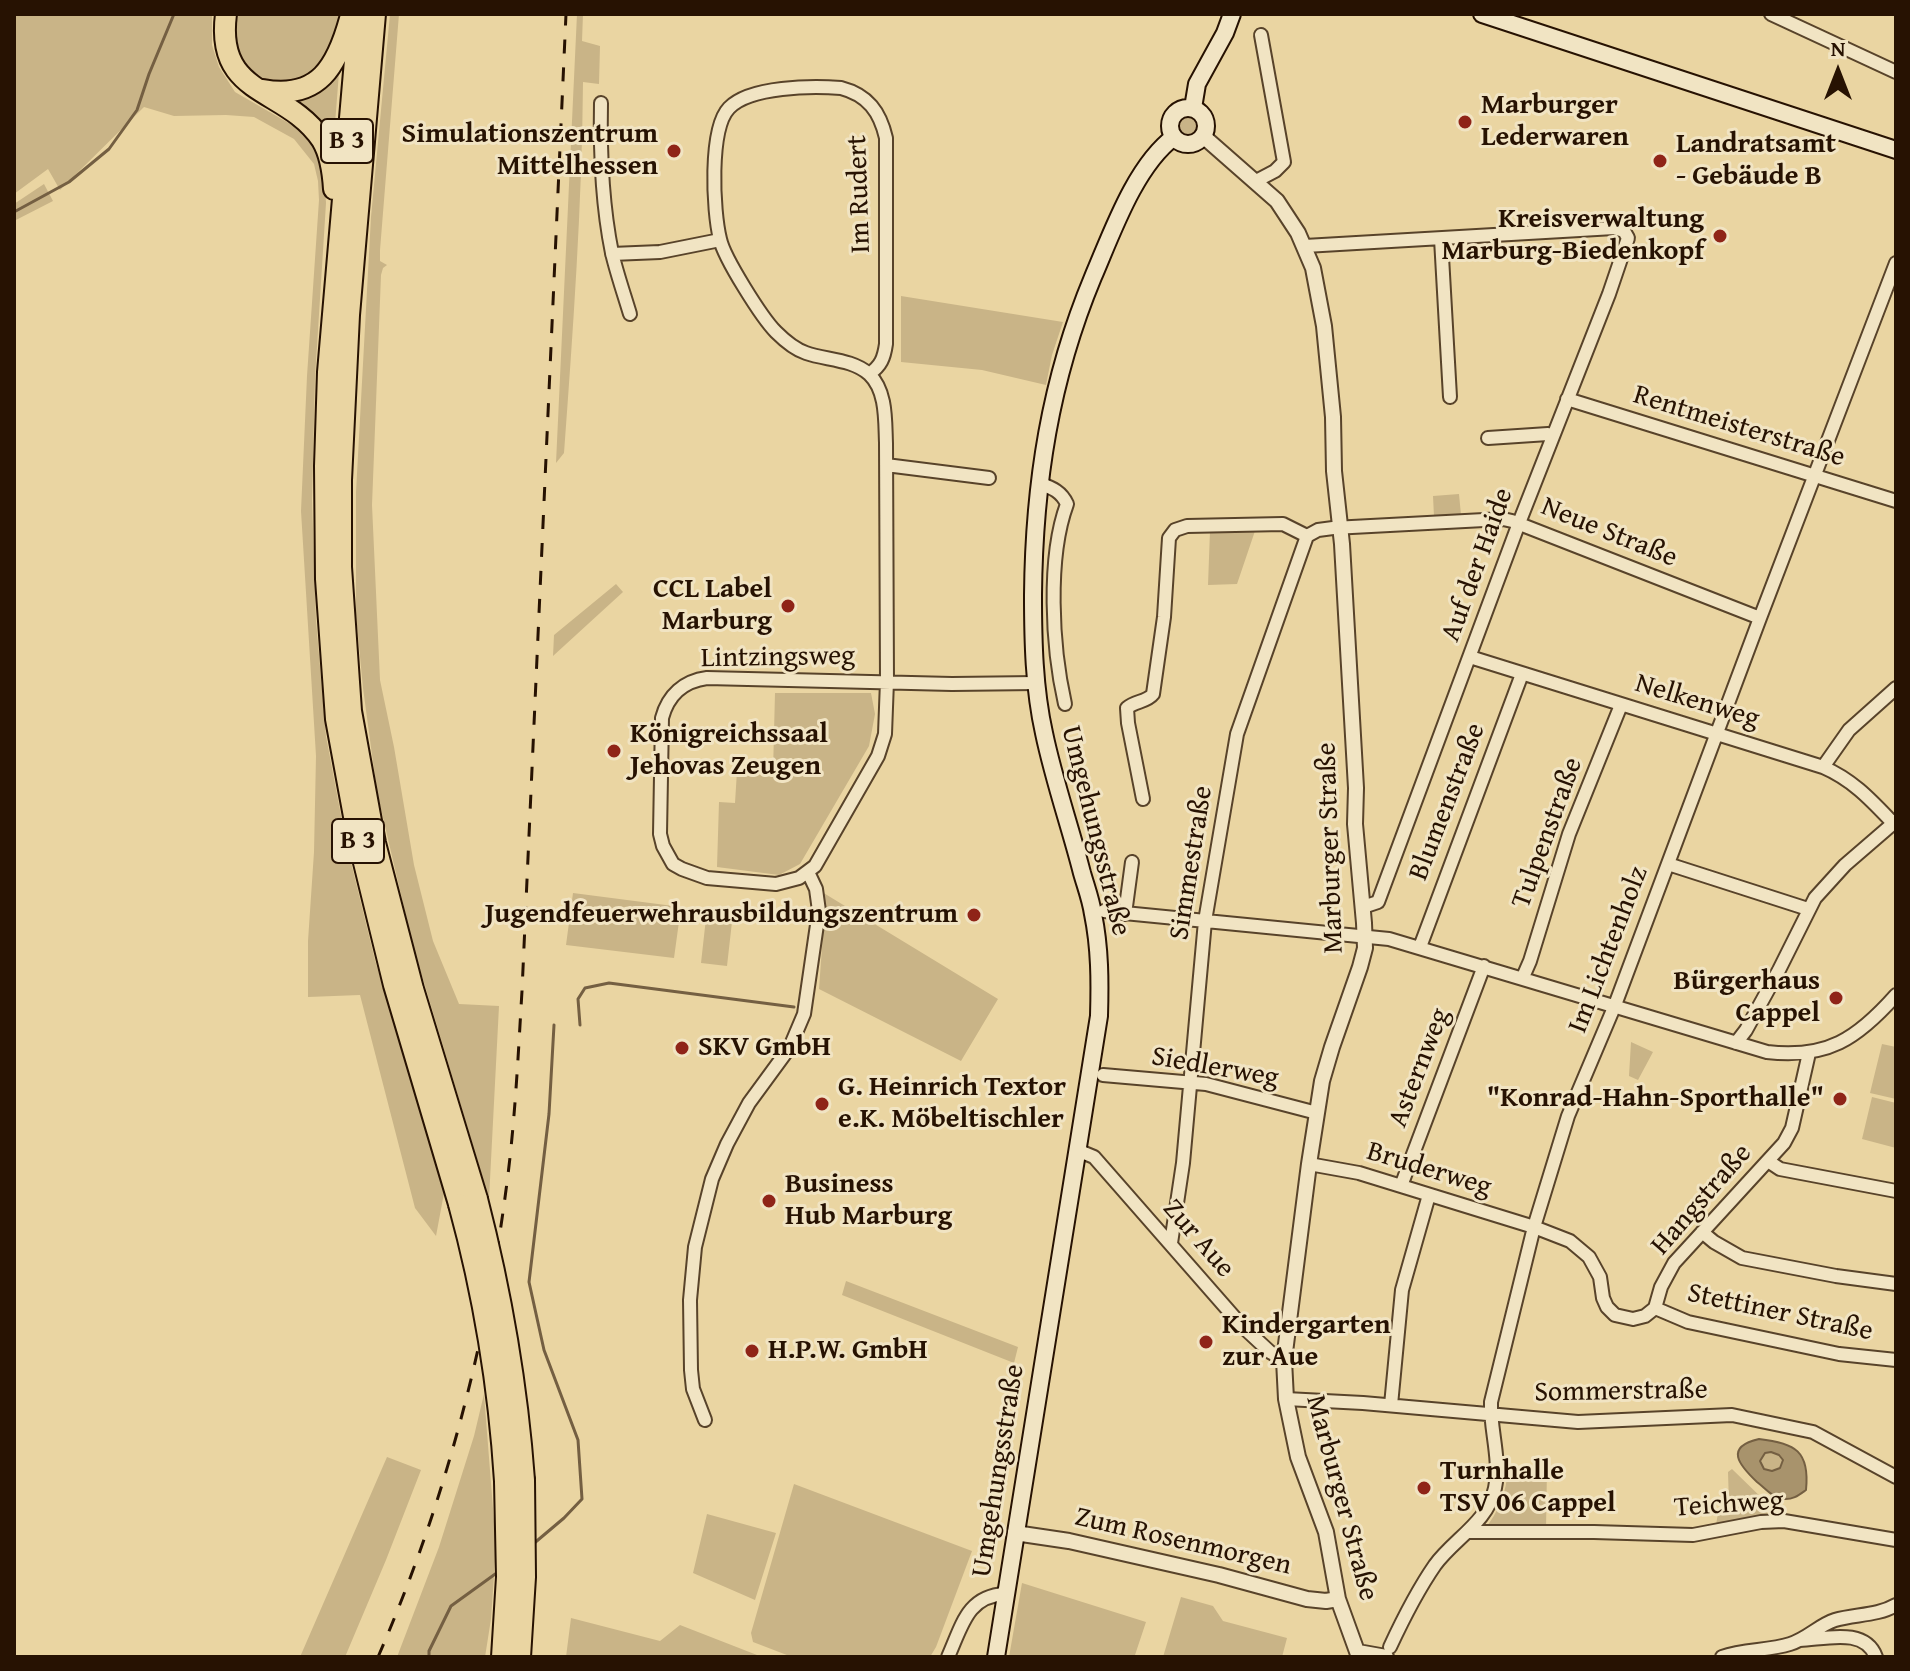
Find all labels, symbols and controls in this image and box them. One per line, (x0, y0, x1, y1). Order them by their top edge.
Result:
north arrow (1798, 32, 1878, 112)
text: N (1831, 32, 1845, 64)
place label: Marburger Lederwaren (1481, 89, 1629, 155)
marker: Marburger Lederwaren (1456, 113, 1474, 131)
place label: Simulationszentrum Mittelhessen (402, 118, 658, 184)
road number: B 3 (321, 119, 373, 163)
place label: Landratsamt - Gebäude B (1676, 128, 1836, 194)
street label: Im Rudert (841, 134, 879, 254)
marker: Simulationszentrum Mittelhessen (665, 142, 683, 160)
marker: Landratsamt - Gebäude B (1651, 152, 1669, 170)
place label: Kreisverwaltung Marburg-Biedenkopf (1442, 203, 1704, 269)
marker: Kreisverwaltung Marburg-Biedenkopf (1711, 227, 1729, 245)
street label: Rentmeisterstraße (1629, 379, 1849, 475)
street label: Auf der Haide (1435, 484, 1521, 646)
street label: Neue Straße (1536, 491, 1682, 575)
place label: CCL Label Marburg (653, 573, 772, 639)
marker: CCL Label Marburg (779, 597, 797, 615)
street label: Lintzingsweg (701, 640, 855, 676)
street label: Nelkenweg (1631, 667, 1763, 737)
place label: Königreichssaal Jehovas Zeugen (630, 718, 828, 784)
street label: Blumenstraße (1403, 719, 1493, 885)
street label: Umgehungsstraße (1053, 723, 1137, 939)
marker: Königreichssaal Jehovas Zeugen (605, 742, 623, 760)
street label: Marburger Straße (1311, 742, 1351, 954)
street label: Tulpenstraße (1505, 753, 1591, 913)
street label: Simmestraße (1163, 784, 1221, 942)
road number: B 3 (332, 819, 384, 863)
street label: Im Lichtenholz (1562, 862, 1656, 1038)
place label: Jugendfeuerwehrausbildungszentrum (485, 898, 958, 932)
marker: Jugendfeuerwehrausbildungszentrum (965, 906, 983, 924)
place label: Bürgerhaus Cappel (1673, 965, 1820, 1031)
marker: Bürgerhaus Cappel (1827, 989, 1845, 1007)
street label: Asternweg (1382, 1004, 1458, 1132)
place label: SKV GmbH (698, 1031, 831, 1065)
marker: SKV GmbH (673, 1039, 691, 1057)
street label: Siedlerweg (1149, 1040, 1281, 1096)
place label: G. Heinrich Textor e.K. Möbeltischler (838, 1071, 1066, 1137)
place label: "Konrad-Hahn-Sporthalle" (1487, 1082, 1824, 1116)
marker: "Konrad-Hahn-Sporthalle" (1831, 1090, 1849, 1108)
marker: G. Heinrich Textor e.K. Möbeltischler (813, 1095, 831, 1113)
street label: Bruderweg (1363, 1135, 1495, 1205)
street label: Hangstraße (1645, 1137, 1759, 1263)
place label: Business Hub Marburg (785, 1168, 952, 1234)
marker: Business Hub Marburg (760, 1192, 778, 1210)
street label: Zur Aue (1155, 1193, 1241, 1285)
street label: Stettiner Straße (1684, 1277, 1876, 1349)
place label: Kindergarten zur Aue (1222, 1309, 1390, 1375)
marker: Kindergarten zur Aue (1197, 1333, 1215, 1351)
place label: H.P.W. GmbH (768, 1334, 928, 1368)
marker: H.P.W. GmbH (743, 1342, 761, 1360)
street label: Umgehungsstraße (966, 1362, 1032, 1580)
street label: Sommerstraße (1534, 1374, 1708, 1410)
street label: Marburger Straße (1297, 1392, 1385, 1604)
place label: Turnhalle TSV 06 Cappel (1440, 1455, 1616, 1521)
marker: Turnhalle TSV 06 Cappel (1415, 1479, 1433, 1497)
street label: Teichweg (1673, 1484, 1785, 1526)
street label: Zum Rosenmorgen (1072, 1501, 1294, 1583)

